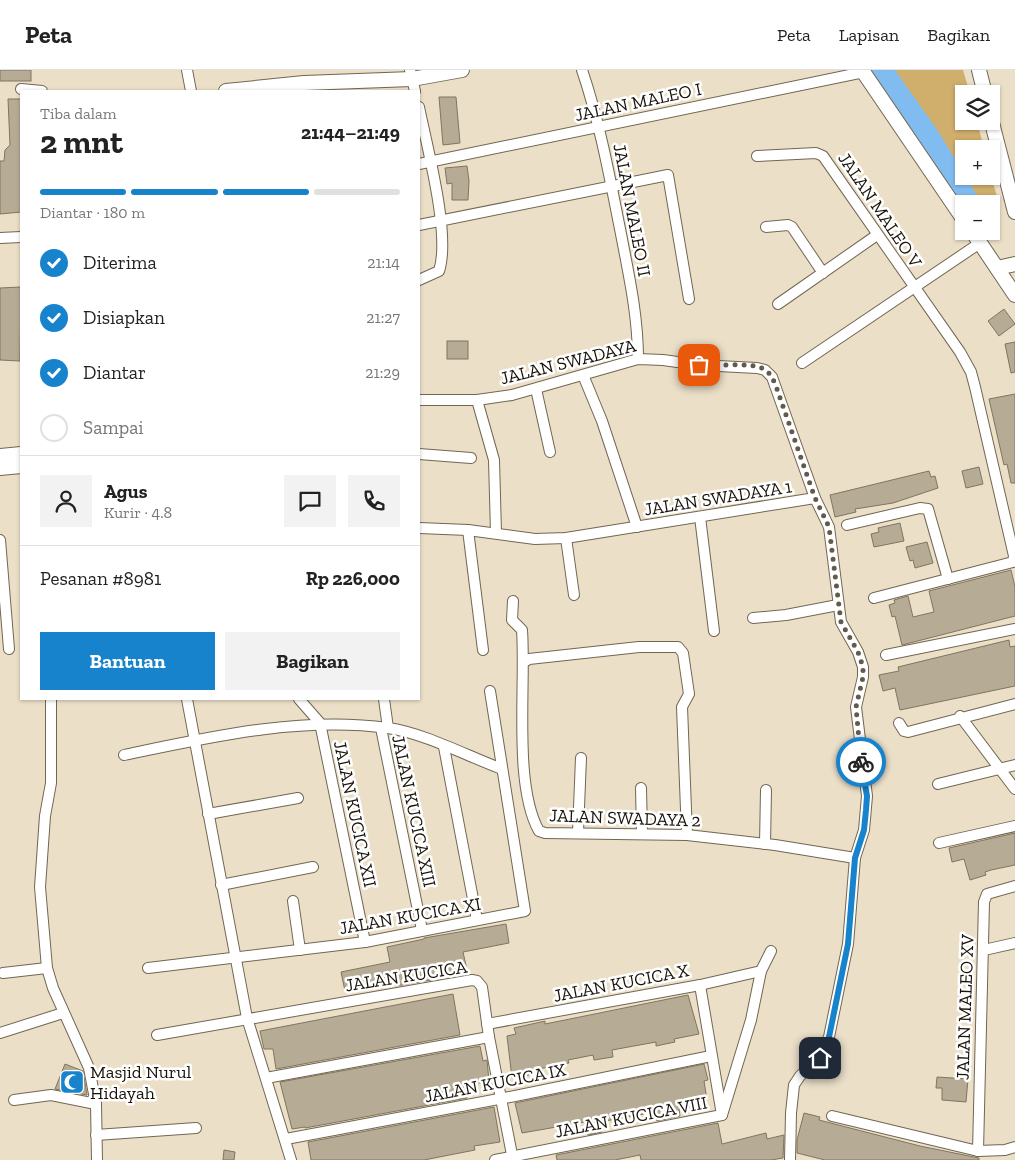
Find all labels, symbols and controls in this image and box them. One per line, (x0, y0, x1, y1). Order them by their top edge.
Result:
text: Peta (25, 20, 72, 49)
text: Peta (777, 24, 811, 46)
text: Lapisan (839, 24, 899, 46)
text: Bagikan (927, 24, 990, 46)
street label: JALAN MALEO I (573, 78, 704, 126)
map controls (955, 85, 1000, 240)
button: layers (955, 85, 1000, 130)
text: Tiba dalam (40, 104, 117, 123)
text: 21:44–21:49 (301, 121, 400, 144)
text: 2 mnt (40, 123, 123, 161)
button: + (955, 140, 1000, 185)
street label: JALAN MALEO II (608, 142, 656, 278)
street label: JALAN MALEO V (833, 148, 927, 272)
button: − (955, 195, 1000, 240)
text: Diantar · 180 m (40, 203, 145, 222)
icon: check (40, 249, 68, 277)
text: Diterima (83, 251, 157, 274)
text: 21:14 (367, 253, 400, 272)
icon: check (40, 304, 68, 332)
text: Disiapkan (83, 306, 165, 329)
text: 21:27 (366, 308, 400, 327)
street label: JALAN SWADAYA (498, 334, 638, 389)
pin (678, 344, 720, 386)
icon: bag (685, 351, 713, 379)
icon: check (40, 359, 68, 387)
text: Diantar (83, 361, 146, 384)
text: 21:29 (365, 363, 400, 382)
text: Sampai (83, 416, 144, 439)
button: person (40, 475, 92, 527)
button: chat (284, 475, 336, 527)
button: phone (348, 475, 400, 527)
street label: JALAN SWADAYA 1 (643, 475, 793, 521)
text: Agus (104, 480, 147, 503)
text: Kurir · 4.8 (104, 503, 172, 522)
text: Pesanan #8981 (40, 567, 161, 590)
text: Rp 226,000 (306, 567, 400, 590)
button: Bantuan (40, 632, 215, 690)
button: Bagikan (225, 632, 400, 690)
street label: JALAN KUCICA XIII (387, 733, 441, 889)
courier (836, 737, 886, 787)
street label: JALAN KUCICA XII (329, 739, 381, 889)
icon: bike (847, 748, 875, 776)
street label: JALAN SWADAYA 2 (549, 804, 701, 832)
street label: JALAN KUCICA XI (337, 893, 483, 939)
street label: JALAN MALEO XV (951, 933, 979, 1080)
street label: JALAN KUCICA (344, 955, 469, 996)
street label: JALAN KUCICA X (551, 959, 691, 1007)
pin (799, 1037, 841, 1079)
icon: home (806, 1044, 834, 1072)
street label: JALAN KUCICA IX (422, 1058, 568, 1107)
place label: Masjid Nurul Hidayah (90, 1061, 191, 1104)
mosque icon: Masjid Nurul Hidayah (59, 1069, 85, 1095)
street label: JALAN KUCICA VIII (553, 1091, 709, 1143)

